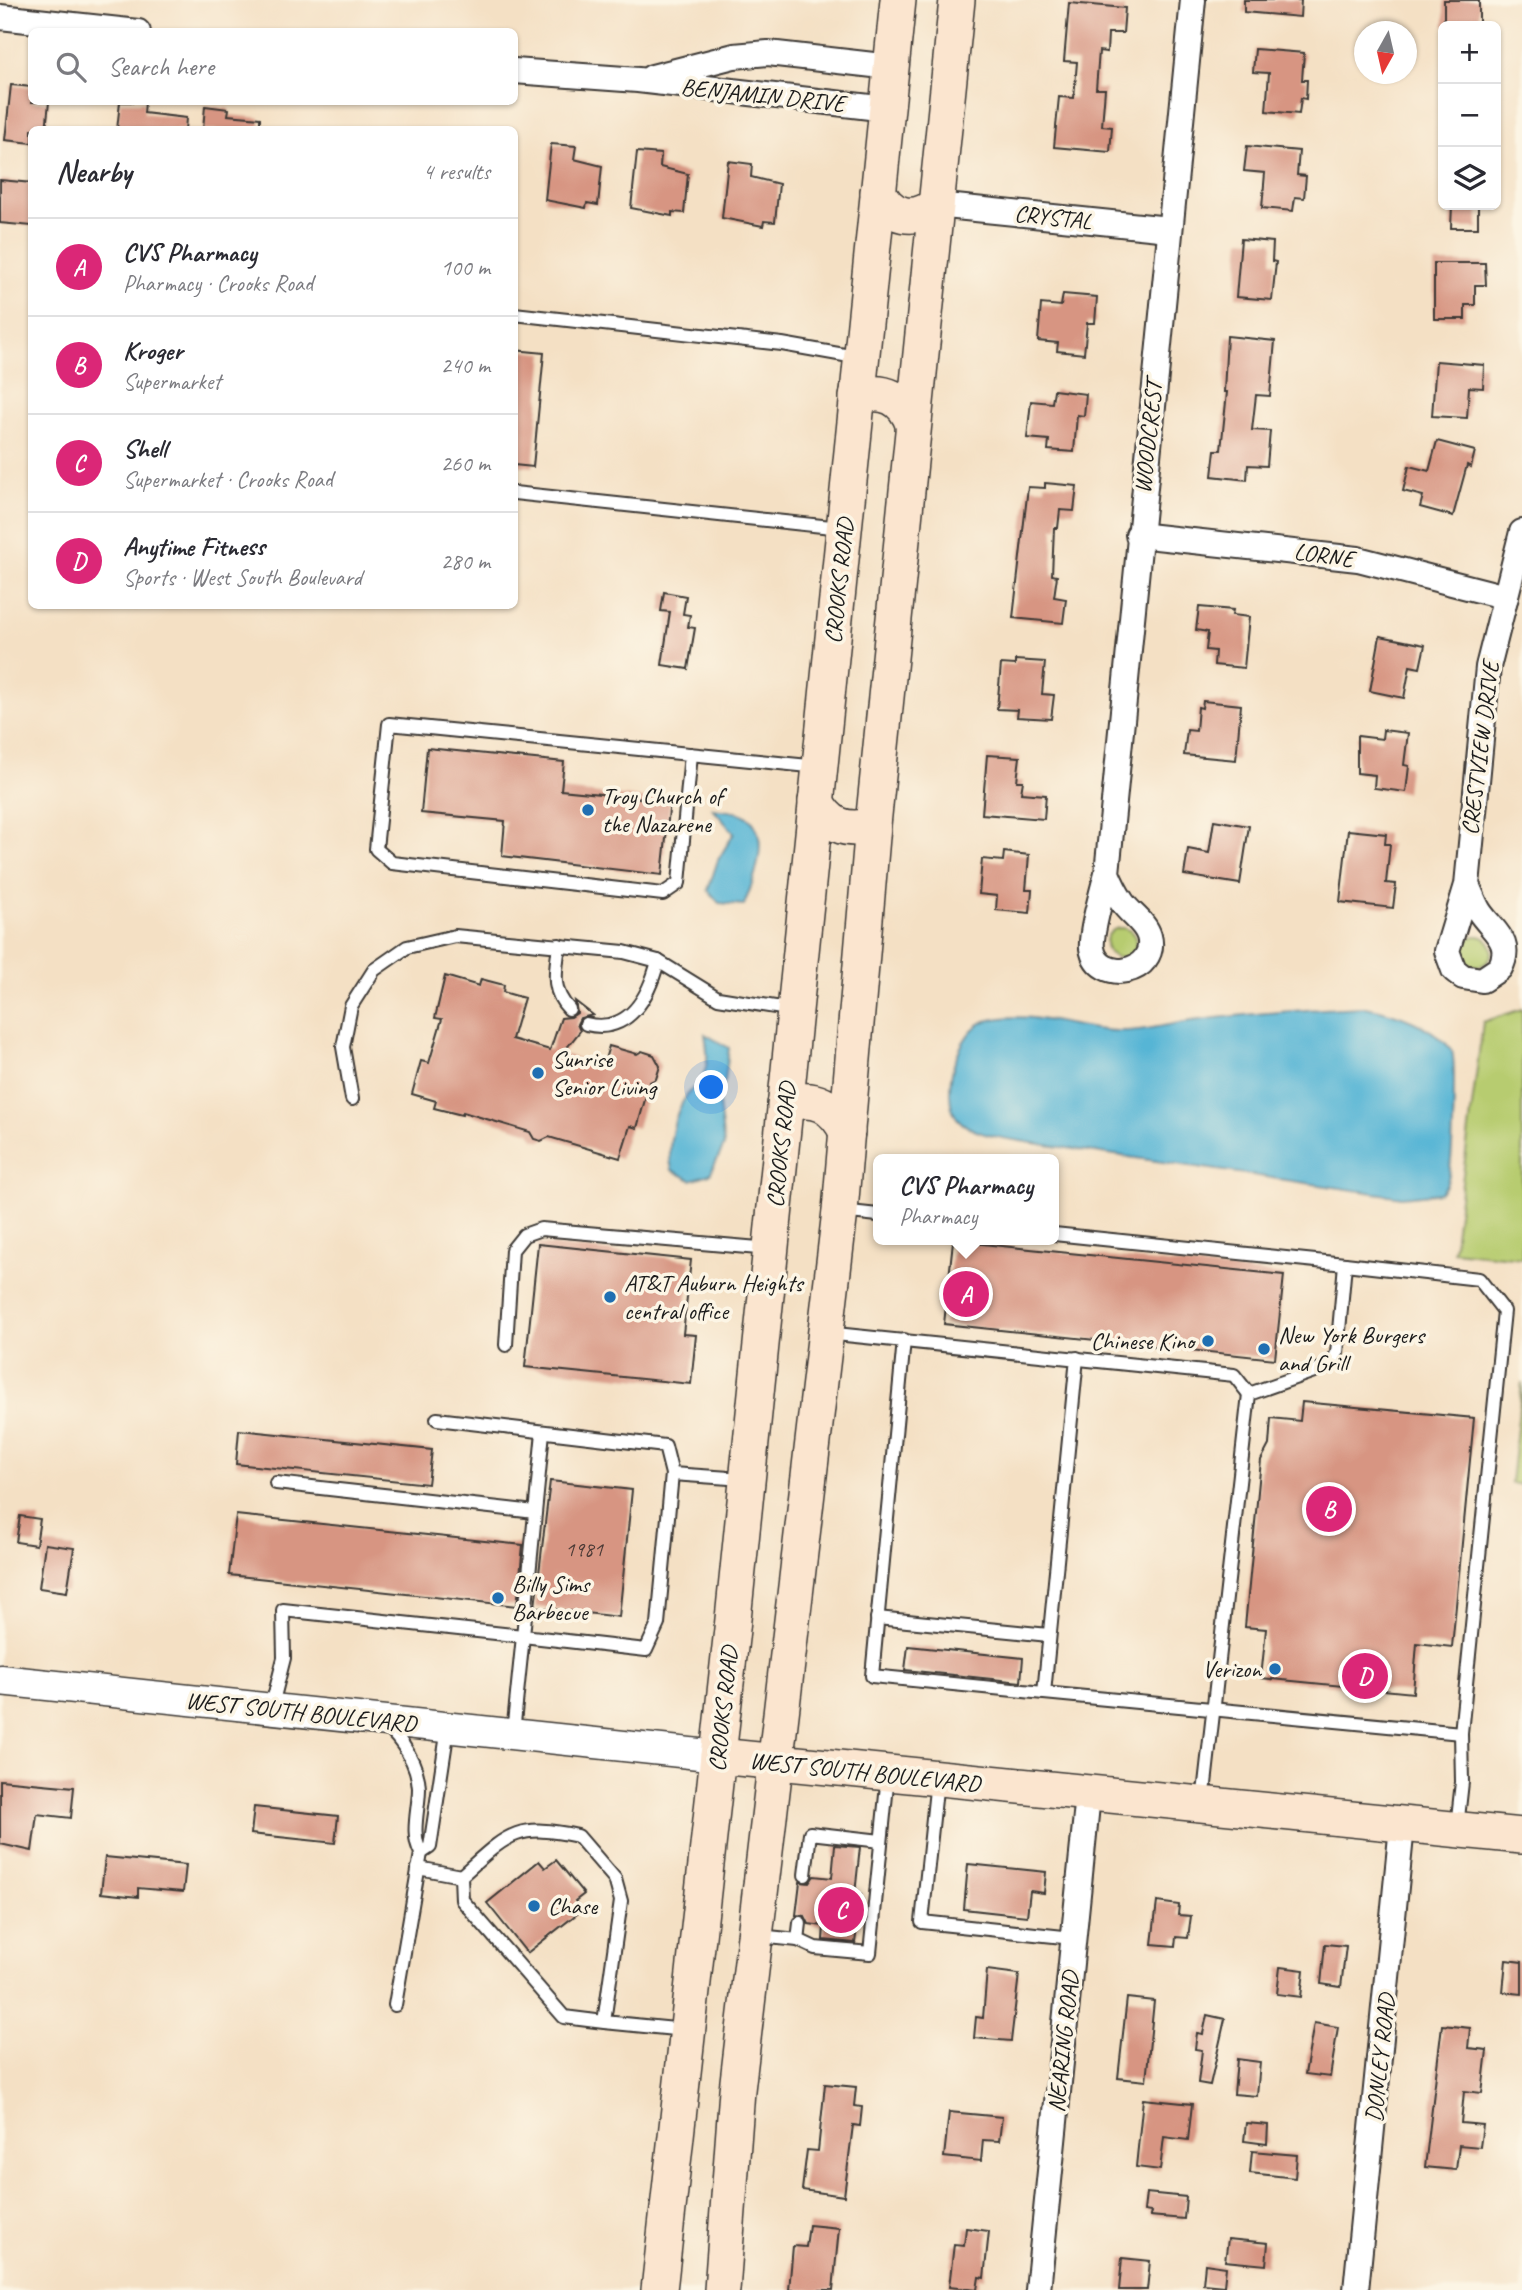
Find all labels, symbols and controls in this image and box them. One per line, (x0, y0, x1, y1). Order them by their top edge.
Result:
north arrow (1354, 21, 1417, 84)
map controls (1438, 21, 1501, 210)
button: + (1438, 21, 1501, 84)
search box (28, 28, 518, 105)
icon: search (52, 48, 90, 86)
text: Search here (108, 50, 214, 83)
street label: BENJAMIN DRIVE (680, 71, 849, 119)
button: − (1438, 84, 1501, 147)
button: layers (1438, 147, 1501, 210)
text: Nearby (56, 153, 132, 191)
text: 4 results (423, 157, 490, 186)
street label: CRYSTAL (1013, 198, 1094, 236)
text: CVS Pharmacy (123, 236, 257, 269)
text: A (73, 253, 85, 282)
text: 100 m (441, 253, 490, 282)
text: Pharmacy · Crooks Road (123, 269, 313, 298)
text: Kroger (123, 334, 183, 367)
text: B (73, 351, 85, 380)
text: 240 m (441, 351, 490, 380)
text: Supermarket (123, 367, 221, 396)
street label: WOODCREST (1127, 373, 1169, 495)
text: Shell (123, 432, 167, 465)
text: C (74, 449, 84, 478)
text: 260 m (441, 449, 490, 478)
text: Supermarket · Crooks Road (123, 465, 333, 494)
street label: CROOKS ROAD (818, 515, 861, 645)
text: Anytime Fitness (123, 530, 265, 563)
street label: LORNE (1292, 536, 1359, 574)
text: D (72, 547, 86, 576)
text: 280 m (441, 547, 490, 576)
text: Sports · West South Boulevard (123, 563, 362, 592)
street label: CRESTVIEW DRIVE (1454, 657, 1506, 837)
place label: Troy Church of the Nazarene (602, 781, 728, 839)
marker: Troy Church of the Nazarene (580, 802, 596, 818)
place label: Sunrise Senior Living (552, 1044, 658, 1102)
marker: Sunrise Senior Living (530, 1065, 546, 1081)
your location (694, 1070, 728, 1104)
street label: CROOKS ROAD (760, 1079, 803, 1209)
popup (873, 1154, 1059, 1245)
text: CVS Pharmacy (899, 1169, 1033, 1202)
text: Pharmacy (899, 1202, 977, 1231)
place label: AT&T Auburn Heights central office (624, 1268, 805, 1326)
pin: A (943, 1268, 989, 1320)
marker: AT&T Auburn Heights central office (602, 1289, 618, 1305)
place label: New York Burgers and Grill (1278, 1320, 1427, 1378)
place label: Chinese Kino (1091, 1326, 1197, 1356)
marker: Chinese Kino (1200, 1333, 1216, 1349)
marker: New York Burgers and Grill (1256, 1341, 1272, 1357)
pin: B (1306, 1483, 1352, 1535)
house number: 1981 (565, 1536, 604, 1562)
place label: Billy Sims Barbecue (512, 1569, 591, 1627)
marker: Billy Sims Barbecue (490, 1590, 506, 1606)
street label: CROOKS ROAD (702, 1643, 745, 1773)
pin: D (1342, 1650, 1388, 1702)
place label: Verizon (1202, 1654, 1262, 1684)
marker: Verizon (1267, 1661, 1283, 1677)
street label: WEST SOUTH BOULEVARD (184, 1685, 420, 1739)
street label: WEST SOUTH BOULEVARD (748, 1745, 984, 1799)
pin: C (818, 1884, 864, 1936)
place label: Chase (548, 1891, 599, 1921)
marker: Chase (526, 1898, 542, 1914)
street label: NEARING ROAD (1041, 1968, 1086, 2114)
street label: DONLEY ROAD (1358, 1990, 1402, 2123)

